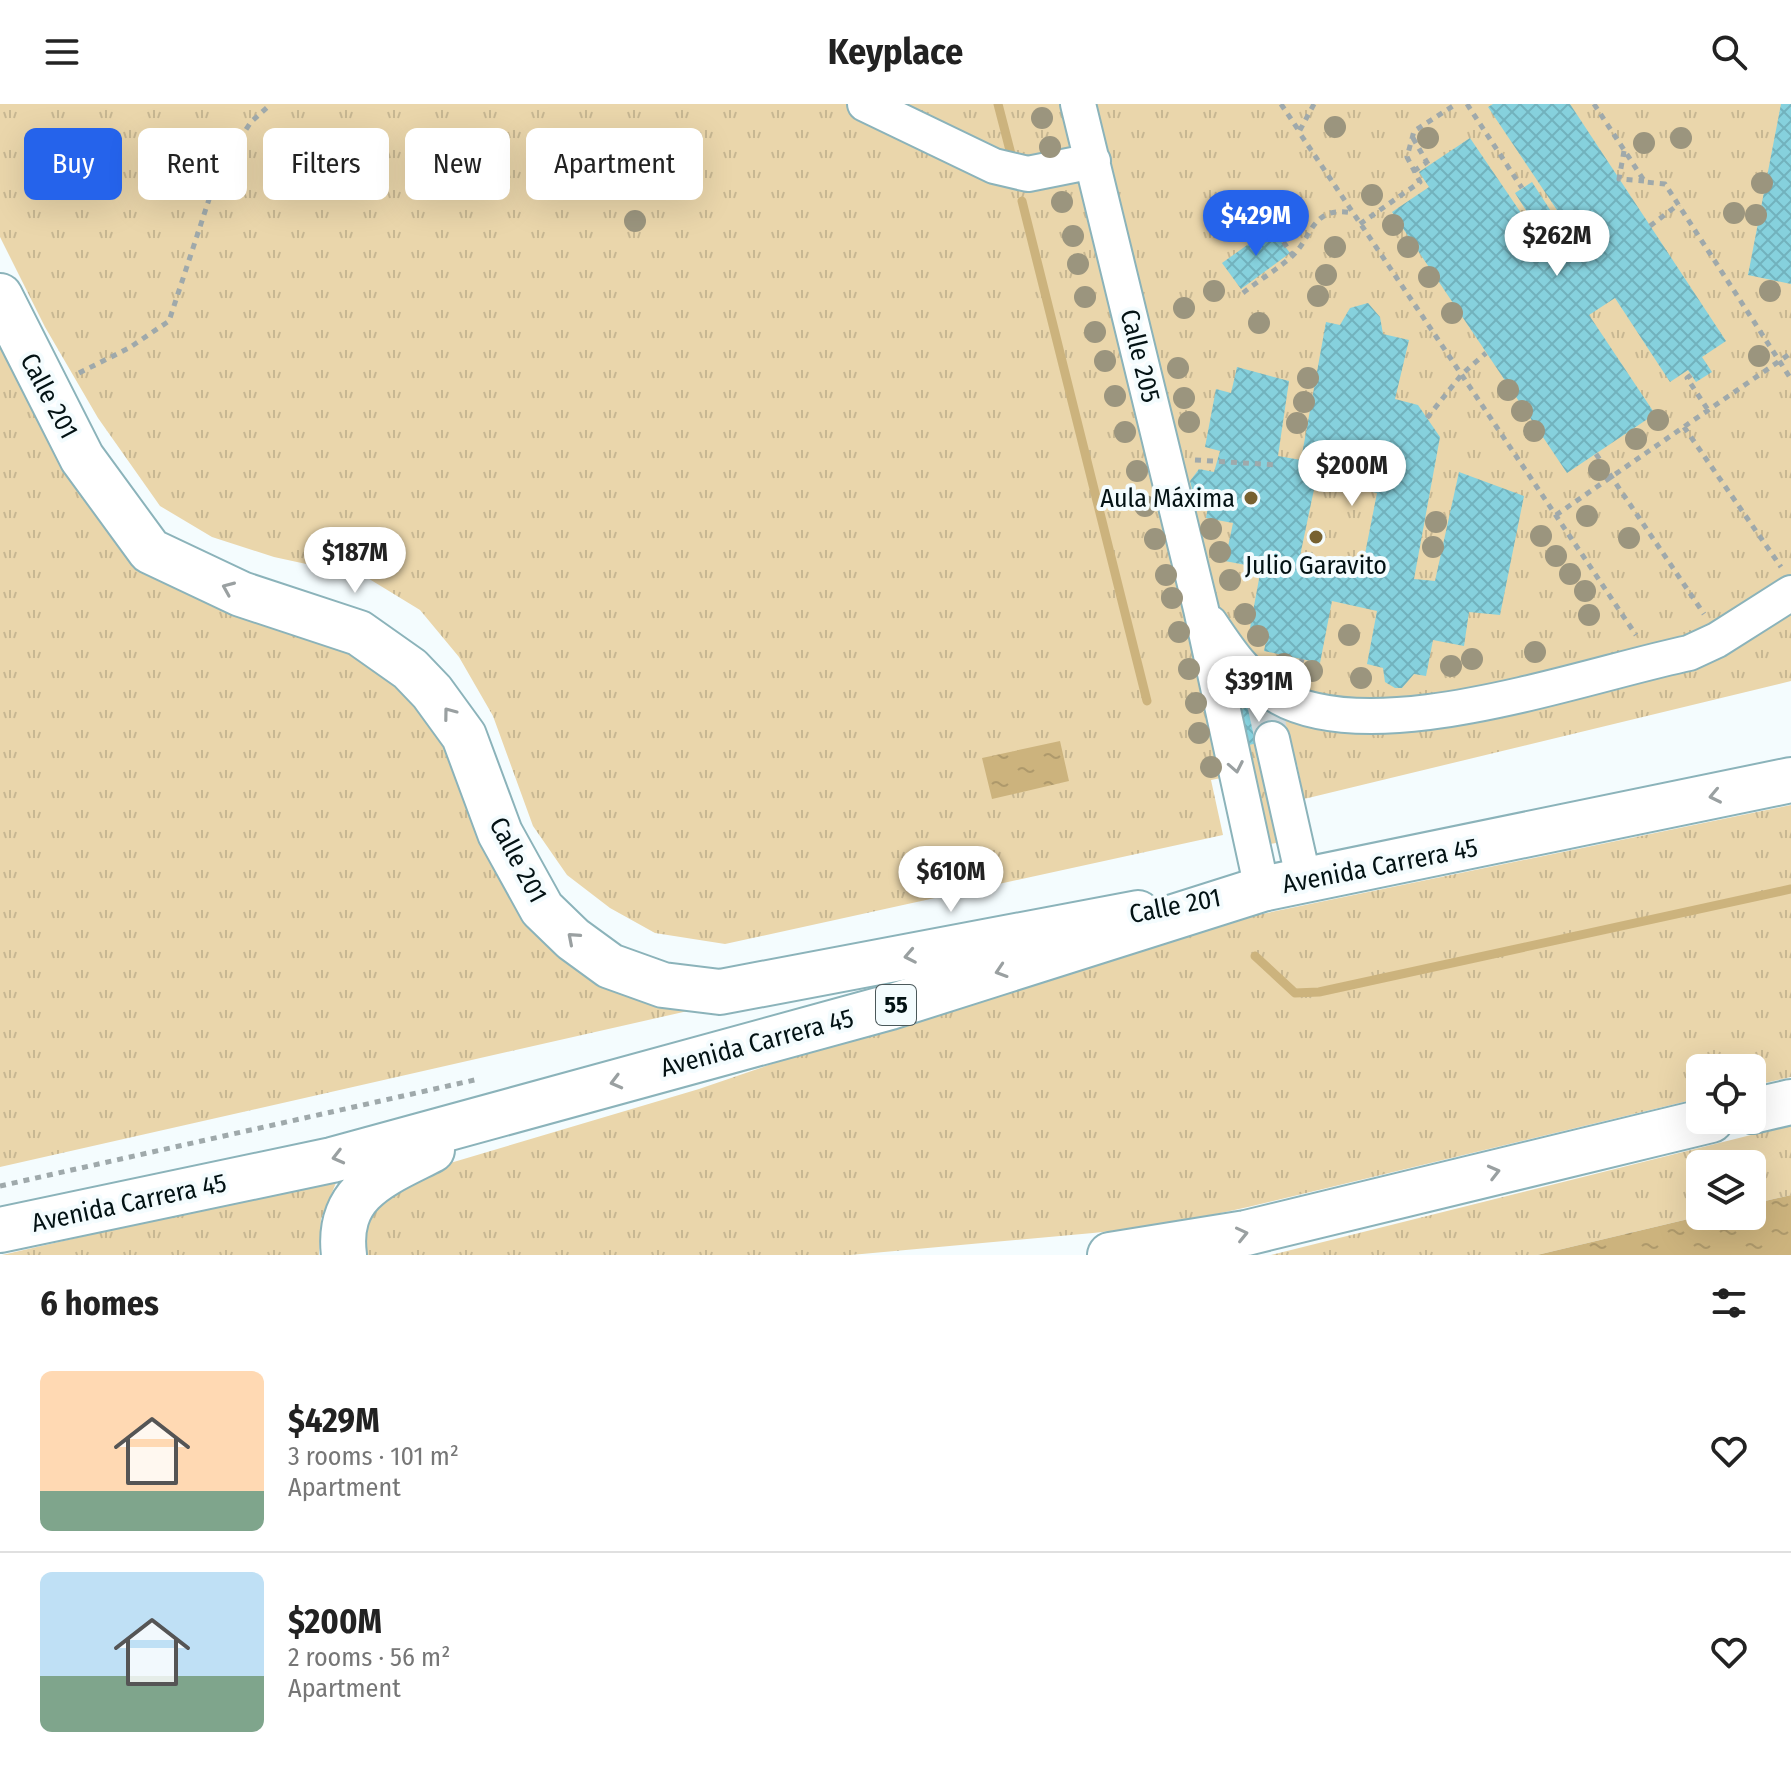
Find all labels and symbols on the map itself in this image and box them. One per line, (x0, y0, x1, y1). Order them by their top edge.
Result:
pin: $429M (1200, 190, 1312, 258)
pin: $262M (1501, 210, 1613, 278)
street label: Calle 205 (1113, 306, 1167, 406)
street label: Calle 201 (14, 348, 84, 444)
pin: $200M (1296, 440, 1408, 508)
place label: Aula Máxima (1100, 483, 1235, 514)
marker: Aula Máxima (1242, 489, 1260, 507)
pin: $187M (299, 527, 411, 595)
marker: Julio Garavito (1307, 528, 1325, 546)
place label: Julio Garavito (1245, 550, 1387, 581)
one-way arrow (222, 582, 236, 598)
pin: $391M (1203, 656, 1315, 724)
one-way arrow (444, 707, 458, 722)
one-way arrow (1226, 761, 1243, 774)
one-way arrow (1708, 787, 1722, 804)
street label: Calle 201 (483, 812, 553, 908)
street label: Avenida Carrera 45 (1280, 832, 1480, 900)
pin: $610M (895, 846, 1007, 914)
street label: Calle 201 (1127, 882, 1223, 930)
one-way arrow (567, 933, 582, 948)
one-way arrow (903, 947, 917, 964)
one-way arrow (994, 962, 1008, 978)
road number: 55 (876, 985, 916, 1025)
street label: Avenida Carrera 45 (657, 1002, 857, 1084)
one-way arrow (610, 1072, 624, 1089)
one-way arrow (332, 1148, 346, 1165)
one-way arrow (1487, 1164, 1501, 1181)
street label: Avenida Carrera 45 (29, 1167, 229, 1239)
one-way arrow (1234, 1226, 1248, 1243)

